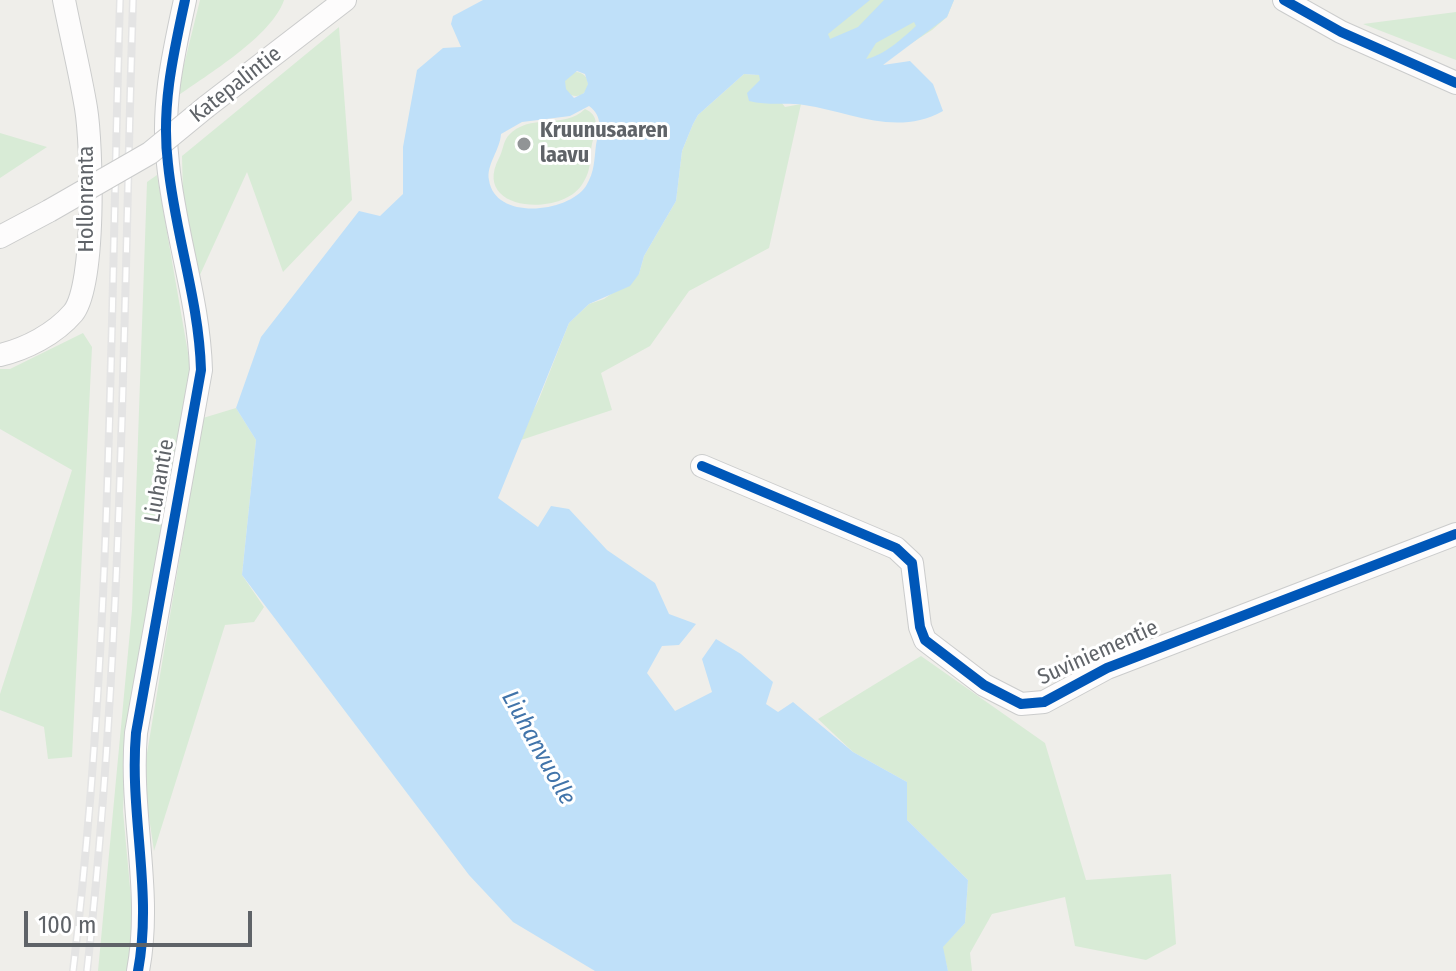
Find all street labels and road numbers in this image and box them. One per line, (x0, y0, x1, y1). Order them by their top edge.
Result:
street label: Katepalintie (185, 41, 287, 129)
street label: Hollonranta (74, 146, 100, 252)
street label: Liuhantie (140, 437, 180, 525)
street label: Suviniementie (1034, 615, 1162, 691)

